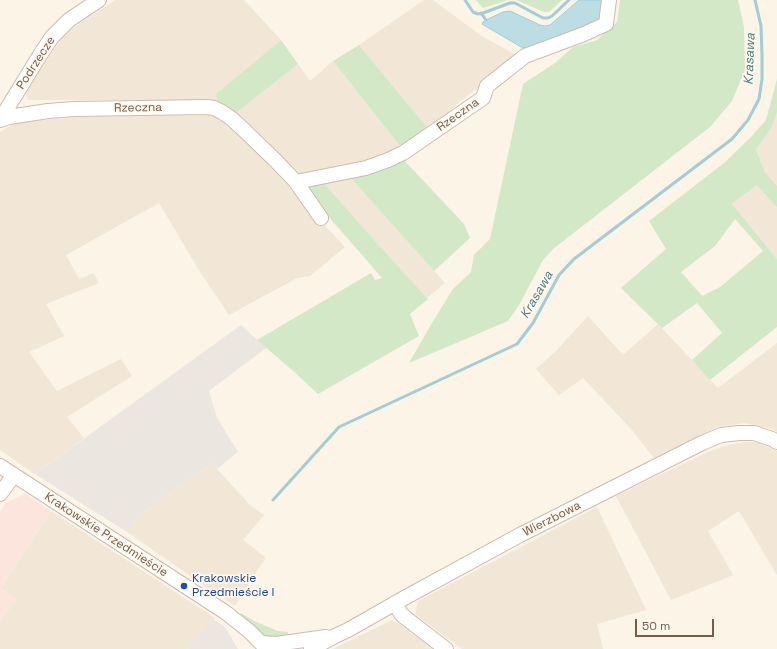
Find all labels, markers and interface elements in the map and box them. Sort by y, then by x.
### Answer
water label: Krasawa [741,33,759,85]
street label: Podrzecze [14,34,58,92]
street label: Rzeczna [434,95,482,135]
street label: Rzeczna [114,100,162,116]
water label: Krasawa [517,269,557,321]
street label: Krakowskie Przedmieście [42,490,170,580]
street label: Wierzbowa [521,498,583,540]
place label: Krakowskie Przedmieście I [192,572,275,600]
marker: Krakowskie Przedmieście I [179,581,189,591]
scale bar [637,611,716,637]
text: 50 m [642,618,670,634]

